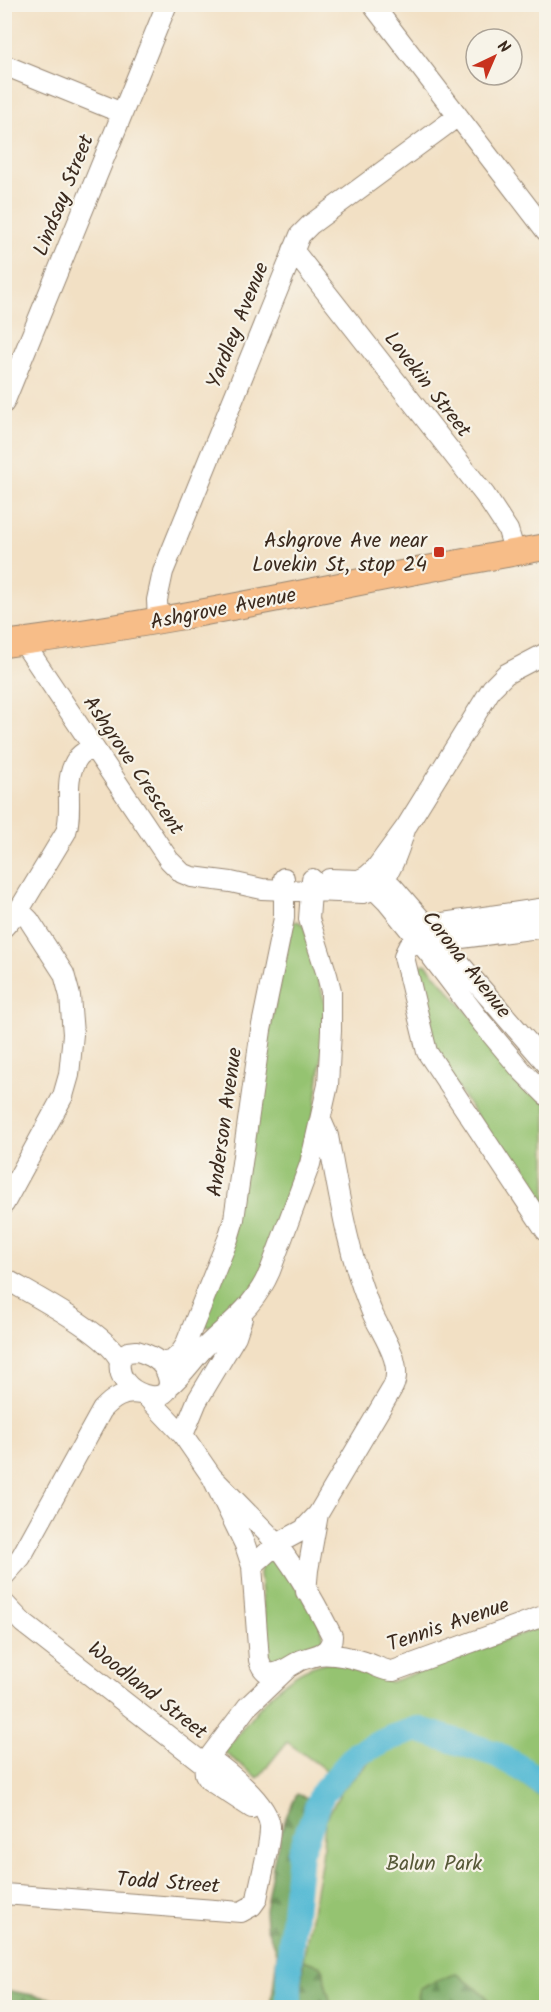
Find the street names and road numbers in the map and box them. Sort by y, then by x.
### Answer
street label: Lindsay Street [25,129,104,261]
street label: Yardley Avenue [198,257,279,394]
street label: Lovekin Street [375,325,479,446]
street label: Ashgrove Avenue [148,579,300,640]
street label: Ashgrove Crescent [74,689,192,843]
street label: Corona Avenue [413,904,519,1027]
street label: Anderson Avenue [199,1045,252,1199]
street label: Tennis Avenue [383,1589,515,1662]
street label: Woodland Street [80,1634,215,1749]
street label: Todd Street [115,1863,221,1904]

